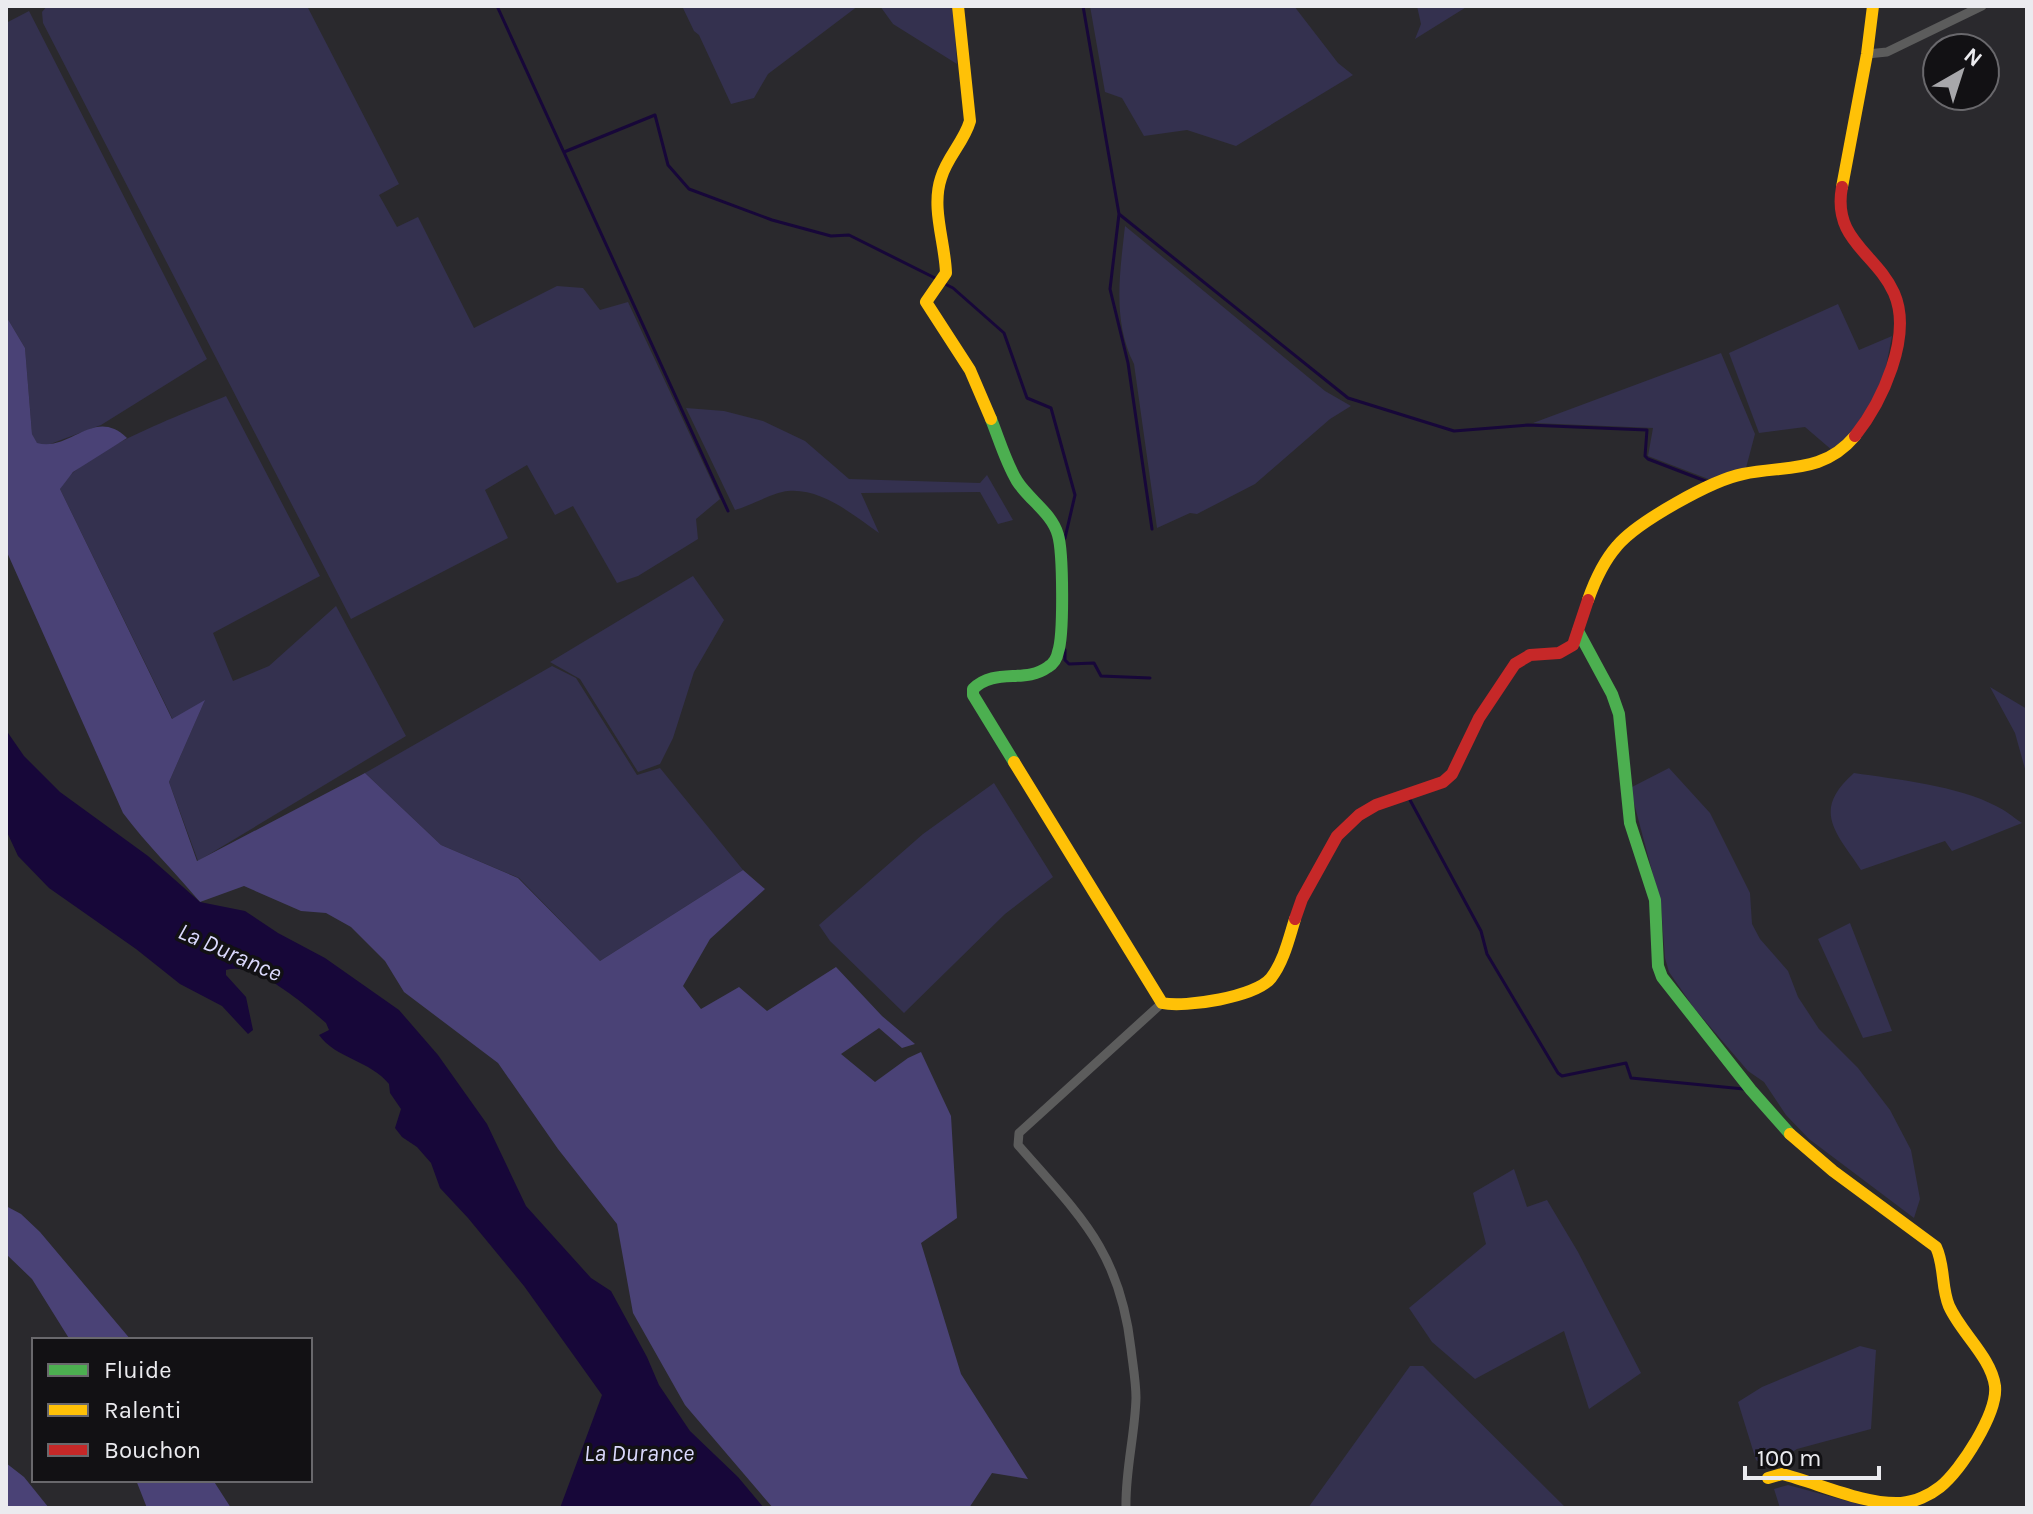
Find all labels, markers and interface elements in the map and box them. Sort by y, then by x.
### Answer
north arrow [1921,32,2001,112]
text: N [1959,42,1987,72]
water label: La Durance [174,917,286,987]
legend [32,1338,312,1482]
text: Fluide [104,1356,172,1384]
text: Ralenti [104,1396,182,1424]
scale bar [1745,1430,1879,1480]
text: Bouchon [104,1436,201,1464]
water label: La Durance [584,1439,694,1467]
text: 100 m [1757,1444,1822,1472]

